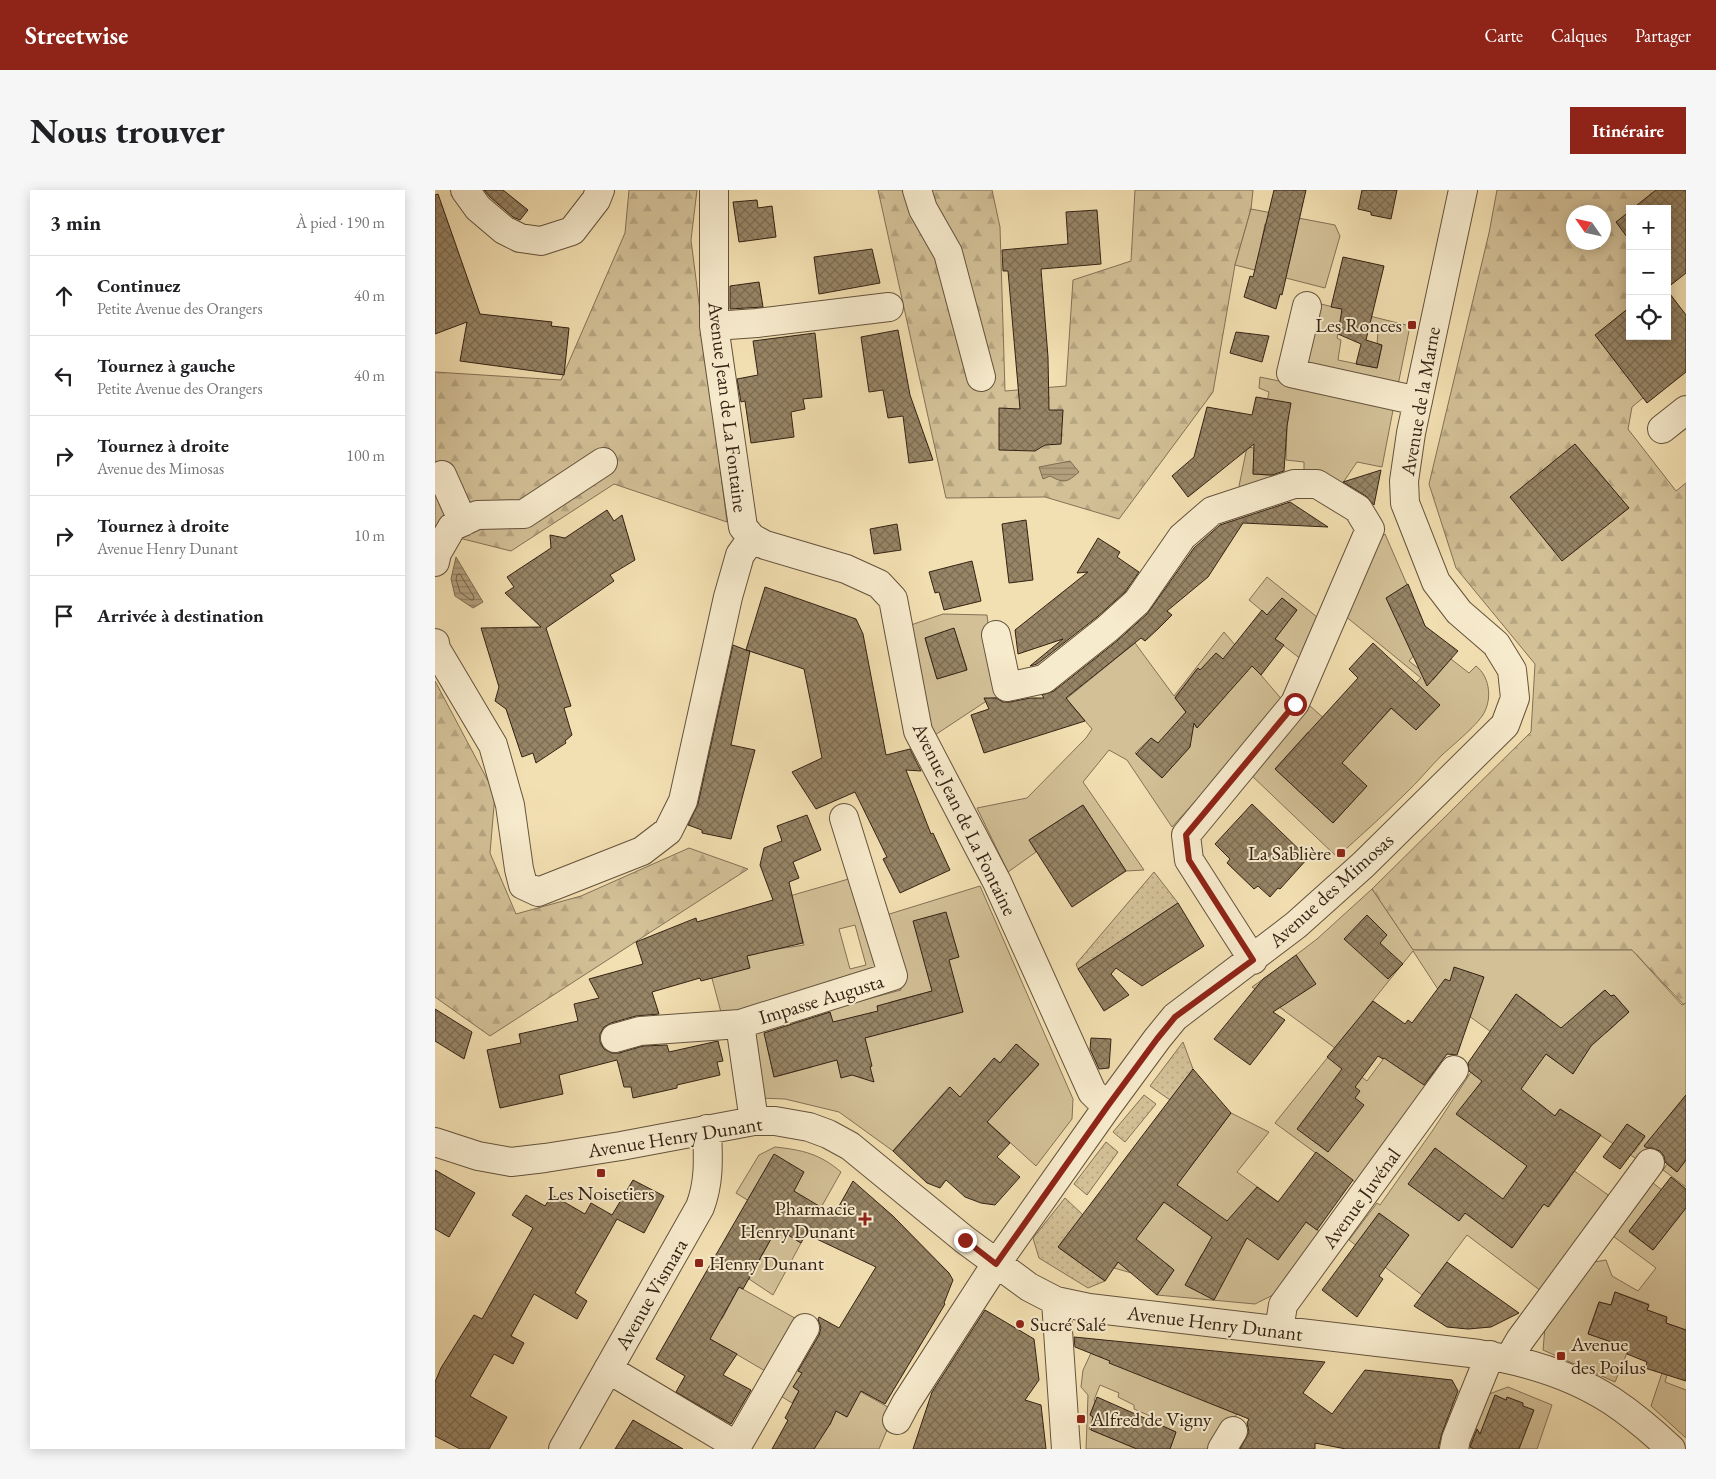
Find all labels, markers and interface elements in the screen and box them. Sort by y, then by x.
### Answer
text: Streetwise [25,20,128,51]
text: Carte [1484,24,1523,47]
text: Calques [1551,24,1607,47]
text: Partager [1635,24,1691,47]
button: Itinéraire [1570,107,1686,154]
text: Nous trouver [30,108,225,153]
north arrow [1566,205,1611,250]
map controls [1626,205,1671,340]
button: + [1626,205,1671,250]
text: 3 min [50,209,101,236]
text: À pied · 190 m [296,212,385,233]
button: − [1626,250,1671,295]
text: Continuez [97,273,181,298]
icon: ahead [50,282,78,310]
text: 40 m [354,285,385,306]
button: locate [1626,295,1671,340]
text: Petite Avenue des Orangers [97,298,263,319]
street label: Avenue Jean de La Fontaine [702,299,754,514]
place label: Les Ronces [1315,312,1402,338]
marker: Les Ronces [1406,319,1418,331]
street label: Avenue de la Marne [1394,324,1446,478]
text: Tournez à gauche [97,353,235,378]
icon: left [50,362,78,390]
text: 40 m [354,365,385,386]
text: Petite Avenue des Orangers [97,378,263,399]
text: Tournez à droite [97,433,229,458]
icon: right [50,442,78,470]
text: 100 m [346,445,385,466]
text: Avenue des Mimosas [97,458,224,479]
text: Tournez à droite [97,513,229,538]
icon: right [50,522,78,550]
text: 10 m [354,525,385,546]
text: Avenue Henry Dunant [97,538,238,559]
icon: arrive [50,602,78,630]
text: Arrivée à destination [97,603,264,628]
route start [1284,693,1307,716]
street label: Avenue Jean de La Fontaine [906,717,1023,920]
street label: Avenue des Mimosas [1262,827,1399,954]
place label: La Sablière [1248,840,1331,866]
marker: La Sablière [1335,847,1347,859]
street label: Impasse Augusta [755,968,887,1030]
street label: Avenue Henry Dunant [585,1110,765,1164]
street label: Avenue Juvénal [1315,1142,1406,1254]
marker: Les Noisetiers [595,1167,607,1179]
place label: Les Noisetiers [548,1180,654,1206]
place label: Pharmacie Henry Dunant [740,1195,856,1244]
marker: Pharmacie Henry Dunant [859,1213,871,1225]
route end [954,1229,977,1252]
street label: Avenue Vismara [608,1234,693,1355]
place label: Henry Dunant [709,1250,825,1276]
marker: Henry Dunant [693,1257,705,1269]
street label: Avenue Henry Dunant [1125,1299,1305,1347]
place label: Sucré Salé [1030,1311,1106,1337]
marker: Sucré Salé [1014,1318,1026,1330]
place label: Avenue des Poilus [1570,1331,1646,1380]
marker: Avenue des Poilus [1555,1350,1567,1362]
place label: Alfred de Vigny [1090,1406,1212,1432]
marker: Alfred de Vigny [1075,1413,1087,1425]

